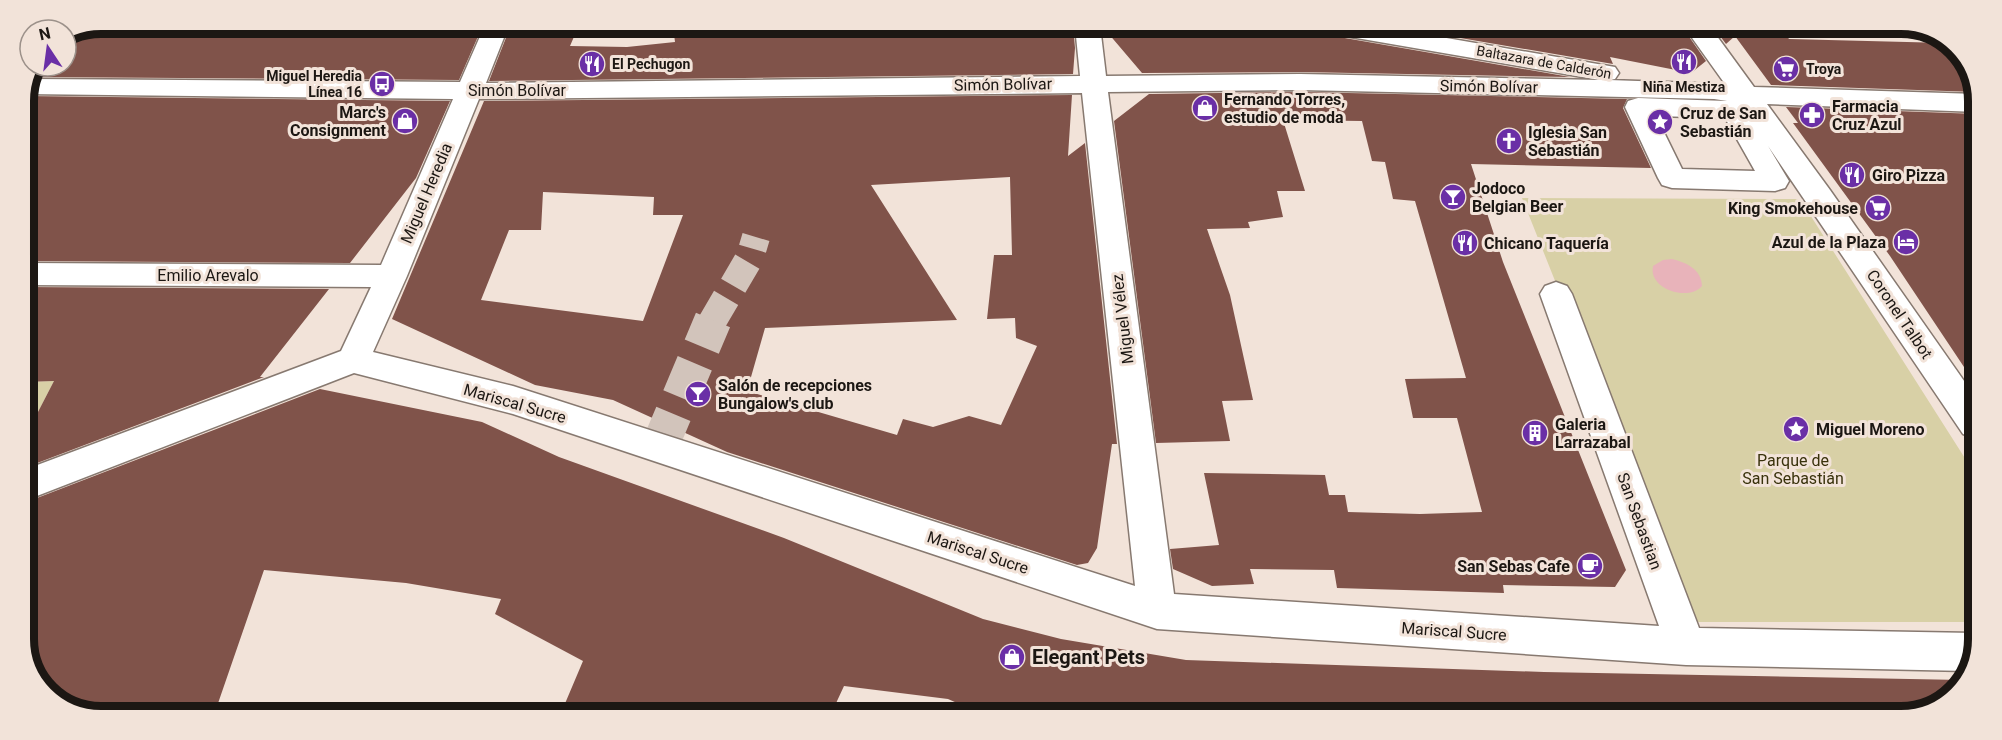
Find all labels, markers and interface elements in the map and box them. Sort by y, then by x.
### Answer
north arrow [18,18,78,78]
text: N [37,23,52,44]
street label: Baltazara de Calderón [1475,42,1613,82]
restaurant icon: Niña Mestiza [1669,47,1699,77]
restaurant icon: El Pechugon [577,49,607,79]
supermarket icon: Troya [1771,54,1801,84]
place label: El Pechugon [612,56,690,72]
place label: Troya [1806,61,1842,77]
place label: Miguel Heredia Línea 16 [266,68,362,100]
bus stop icon: Miguel Heredia Línea 16 [367,69,397,99]
street label: Simón Bolívar [954,74,1053,95]
street label: Simón Bolívar [1440,76,1539,97]
place label: Niña Mestiza [1643,79,1726,95]
street label: Simón Bolívar [468,81,567,100]
place label: Fernando Torres, estudio de moda [1224,90,1345,127]
shop icon: Fernando Torres, estudio de moda [1190,93,1220,123]
place label: Farmacia Cruz Azul [1832,97,1902,134]
pharmacy icon: Farmacia Cruz Azul [1797,100,1827,130]
place label: Marc's Consignment [290,103,387,140]
place label: Cruz de San Sebastián [1680,104,1766,141]
shop icon: Marc's Consignment [390,106,420,136]
place icon: Cruz de San Sebastián [1645,107,1675,137]
place label: Iglesia San Sebastián [1528,123,1607,160]
church icon: Iglesia San Sebastián [1494,126,1524,156]
street label: Miguel Heredia [397,140,456,246]
restaurant icon: Giro Pizza [1837,160,1867,190]
place label: Giro Pizza [1872,166,1946,185]
place label: Jodoco Belgian Beer [1472,179,1563,216]
bar icon: Jodoco Belgian Beer [1438,182,1468,212]
supermarket icon: King Smokehouse [1863,193,1893,223]
place label: King Smokehouse [1728,199,1858,218]
hotel icon: Azul de la Plaza [1891,227,1921,257]
restaurant icon: Chicano Taquería [1450,228,1480,258]
place label: Azul de la Plaza [1772,233,1886,252]
place label: Chicano Taquería [1484,234,1609,253]
street label: Emilio Arevalo [157,266,259,285]
street label: Coronel Talbot [1863,266,1936,362]
street label: Miguel Vélez [1108,273,1137,365]
place label: Salón de recepciones Bungalow's club [718,376,872,413]
bar icon: Salón de recepciones Bungalow's club [683,379,713,409]
street label: Mariscal Sucre [461,380,568,427]
place icon: Miguel Moreno [1781,414,1811,444]
place label: Galeria Larrazabal [1555,415,1631,452]
building icon: Galeria Larrazabal [1520,418,1550,448]
place label: Miguel Moreno [1816,420,1925,439]
park label: Parque de San Sebastián [1742,451,1844,488]
street label: San Sebastian [1613,470,1666,572]
street label: Mariscal Sucre [925,527,1031,578]
cafe icon: San Sebas Cafe [1575,551,1605,581]
place label: San Sebas Cafe [1457,557,1570,576]
street label: Mariscal Sucre [1401,618,1507,645]
shop icon: Elegant Pets [997,642,1027,672]
place label: Elegant Pets [1032,645,1145,669]

